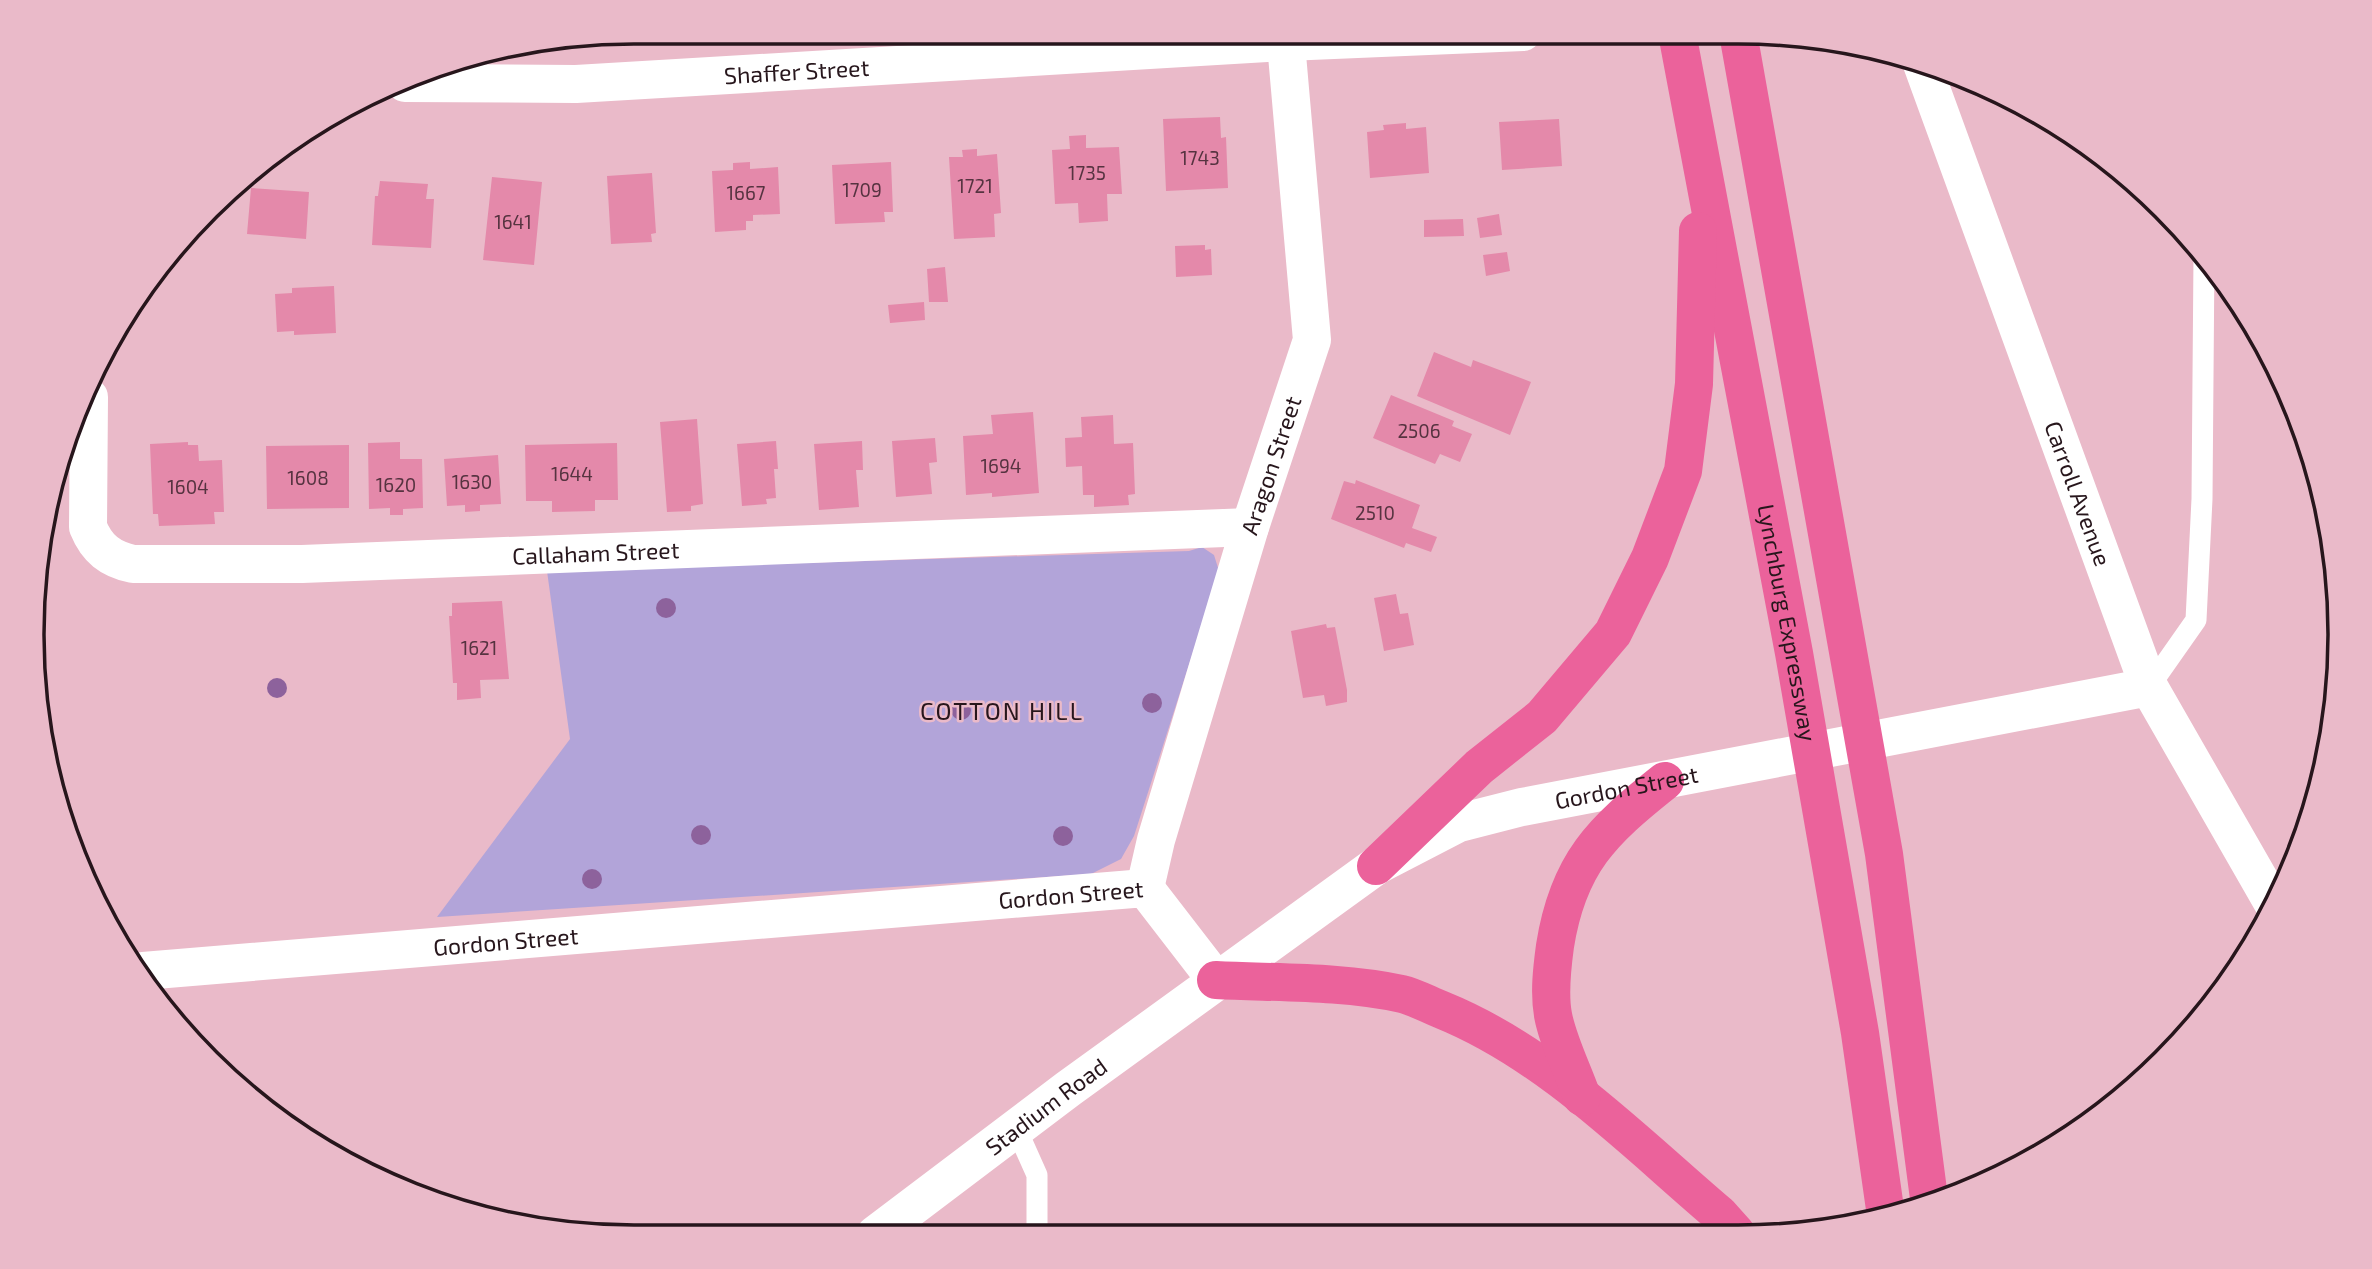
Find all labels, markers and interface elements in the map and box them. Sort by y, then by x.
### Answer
street label: Shaffer Street [723,53,870,89]
house number: 1743 [1180,146,1220,169]
house number: 1735 [1068,161,1106,184]
house number: 1721 [957,174,993,197]
house number: 1709 [842,178,882,201]
house number: 1667 [726,181,766,204]
house number: 1641 [494,210,532,233]
street label: Aragon Street [1234,392,1307,538]
street label: Carroll Avenue [2039,417,2118,570]
house number: 2506 [1397,419,1441,442]
house number: 1694 [981,454,1021,477]
house number: 1644 [551,462,593,485]
house number: 1608 [287,466,329,489]
house number: 1630 [452,470,492,493]
house number: 1620 [376,473,416,496]
house number: 1604 [167,475,209,498]
house number: 2510 [1355,501,1395,524]
street label: Lynchburg Expressway [1752,502,1823,743]
street label: Callaham Street [512,535,680,570]
house number: 1621 [461,636,497,659]
district label: COTTON HILL [920,696,1084,725]
street label: Gordon Street [1552,760,1701,814]
street label: Gordon Street [997,874,1145,914]
street label: Gordon Street [432,921,580,961]
street label: Stadium Road [980,1052,1112,1161]

